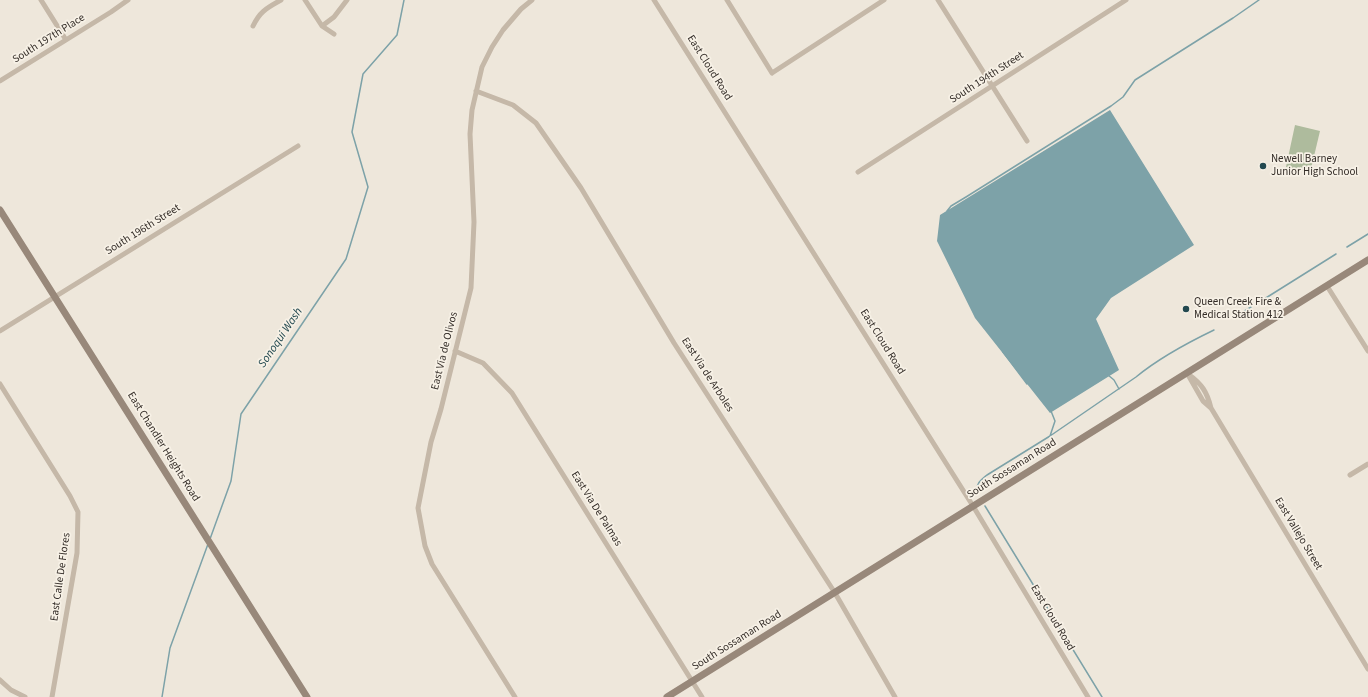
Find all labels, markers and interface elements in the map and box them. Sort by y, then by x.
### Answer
street label: South 197th Place [10,11,88,67]
street label: East Cloud Road [684,33,734,103]
street label: South 194th Street [948,49,1026,107]
place label: Newell Barney Junior High School [1271,153,1358,179]
marker: Newell Barney Junior High School [1258,161,1268,171]
street label: South 196th Street [103,202,183,258]
place label: Queen Creek Fire & Medical Station 412 [1194,296,1283,322]
marker: Queen Creek Fire & Medical Station 412 [1181,304,1191,314]
water label: Sonoqui Wash [256,305,306,371]
street label: East Cloud Road [857,307,907,377]
street label: East Via de Olivos [429,311,461,391]
street label: East Via de Arboles [678,335,736,415]
street label: East Chandler Heights Road [124,390,202,504]
street label: South Sossaman Road [965,436,1059,502]
street label: East Via De Palmas [568,469,624,549]
street label: East Vallejo Street [1271,495,1325,573]
street label: East Calle De Flores [48,532,74,622]
street label: East Cloud Road [1027,583,1077,653]
street label: South Sossaman Road [690,608,784,674]

